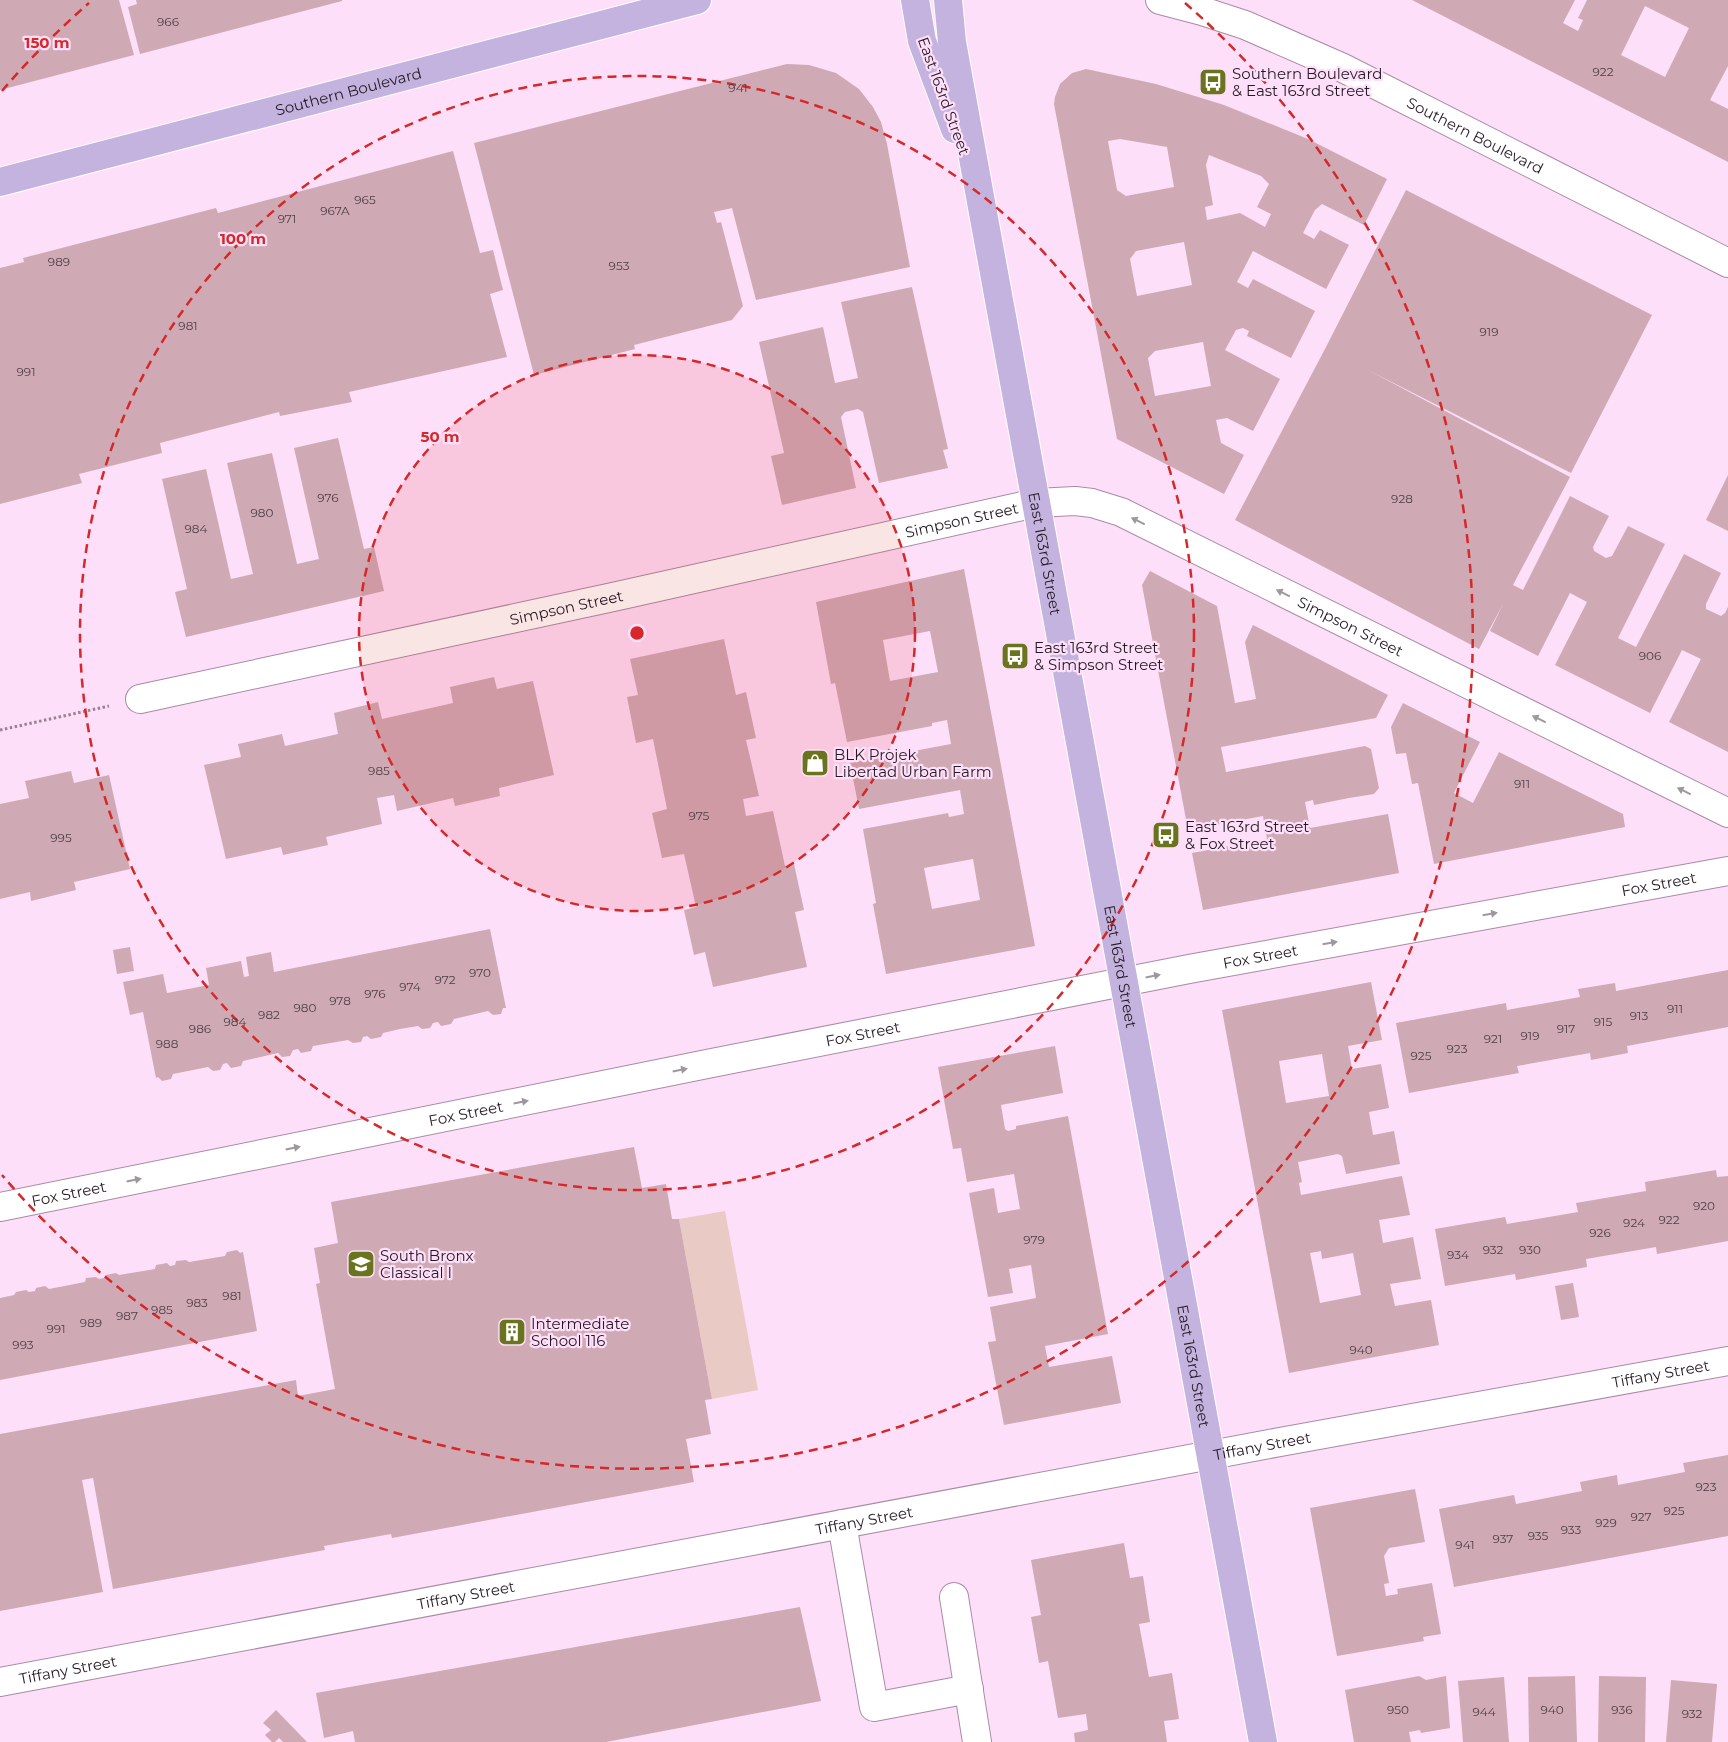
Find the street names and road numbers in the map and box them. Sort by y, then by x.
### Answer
street label: East 163rd Street [914,34,974,158]
street label: Southern Boulevard [273,63,424,119]
street label: Southern Boulevard [1404,93,1547,178]
street label: East 163rd Street [1025,490,1066,616]
street label: Simpson Street [903,498,1020,541]
street label: Simpson Street [508,586,625,629]
street label: Simpson Street [1295,592,1407,660]
street label: Fox Street [1620,867,1698,900]
street label: East 163rd Street [1100,904,1142,1029]
street label: Fox Street [1221,940,1299,972]
street label: Fox Street [824,1017,902,1050]
street label: Fox Street [427,1096,505,1130]
street label: Fox Street [30,1176,108,1210]
street label: East 163rd Street [1174,1303,1215,1429]
street label: Tiffany Street [1610,1355,1711,1391]
street label: Tiffany Street [1212,1427,1312,1464]
street label: Tiffany Street [814,1502,914,1538]
street label: Tiffany Street [416,1576,516,1613]
street label: Tiffany Street [17,1651,118,1688]

